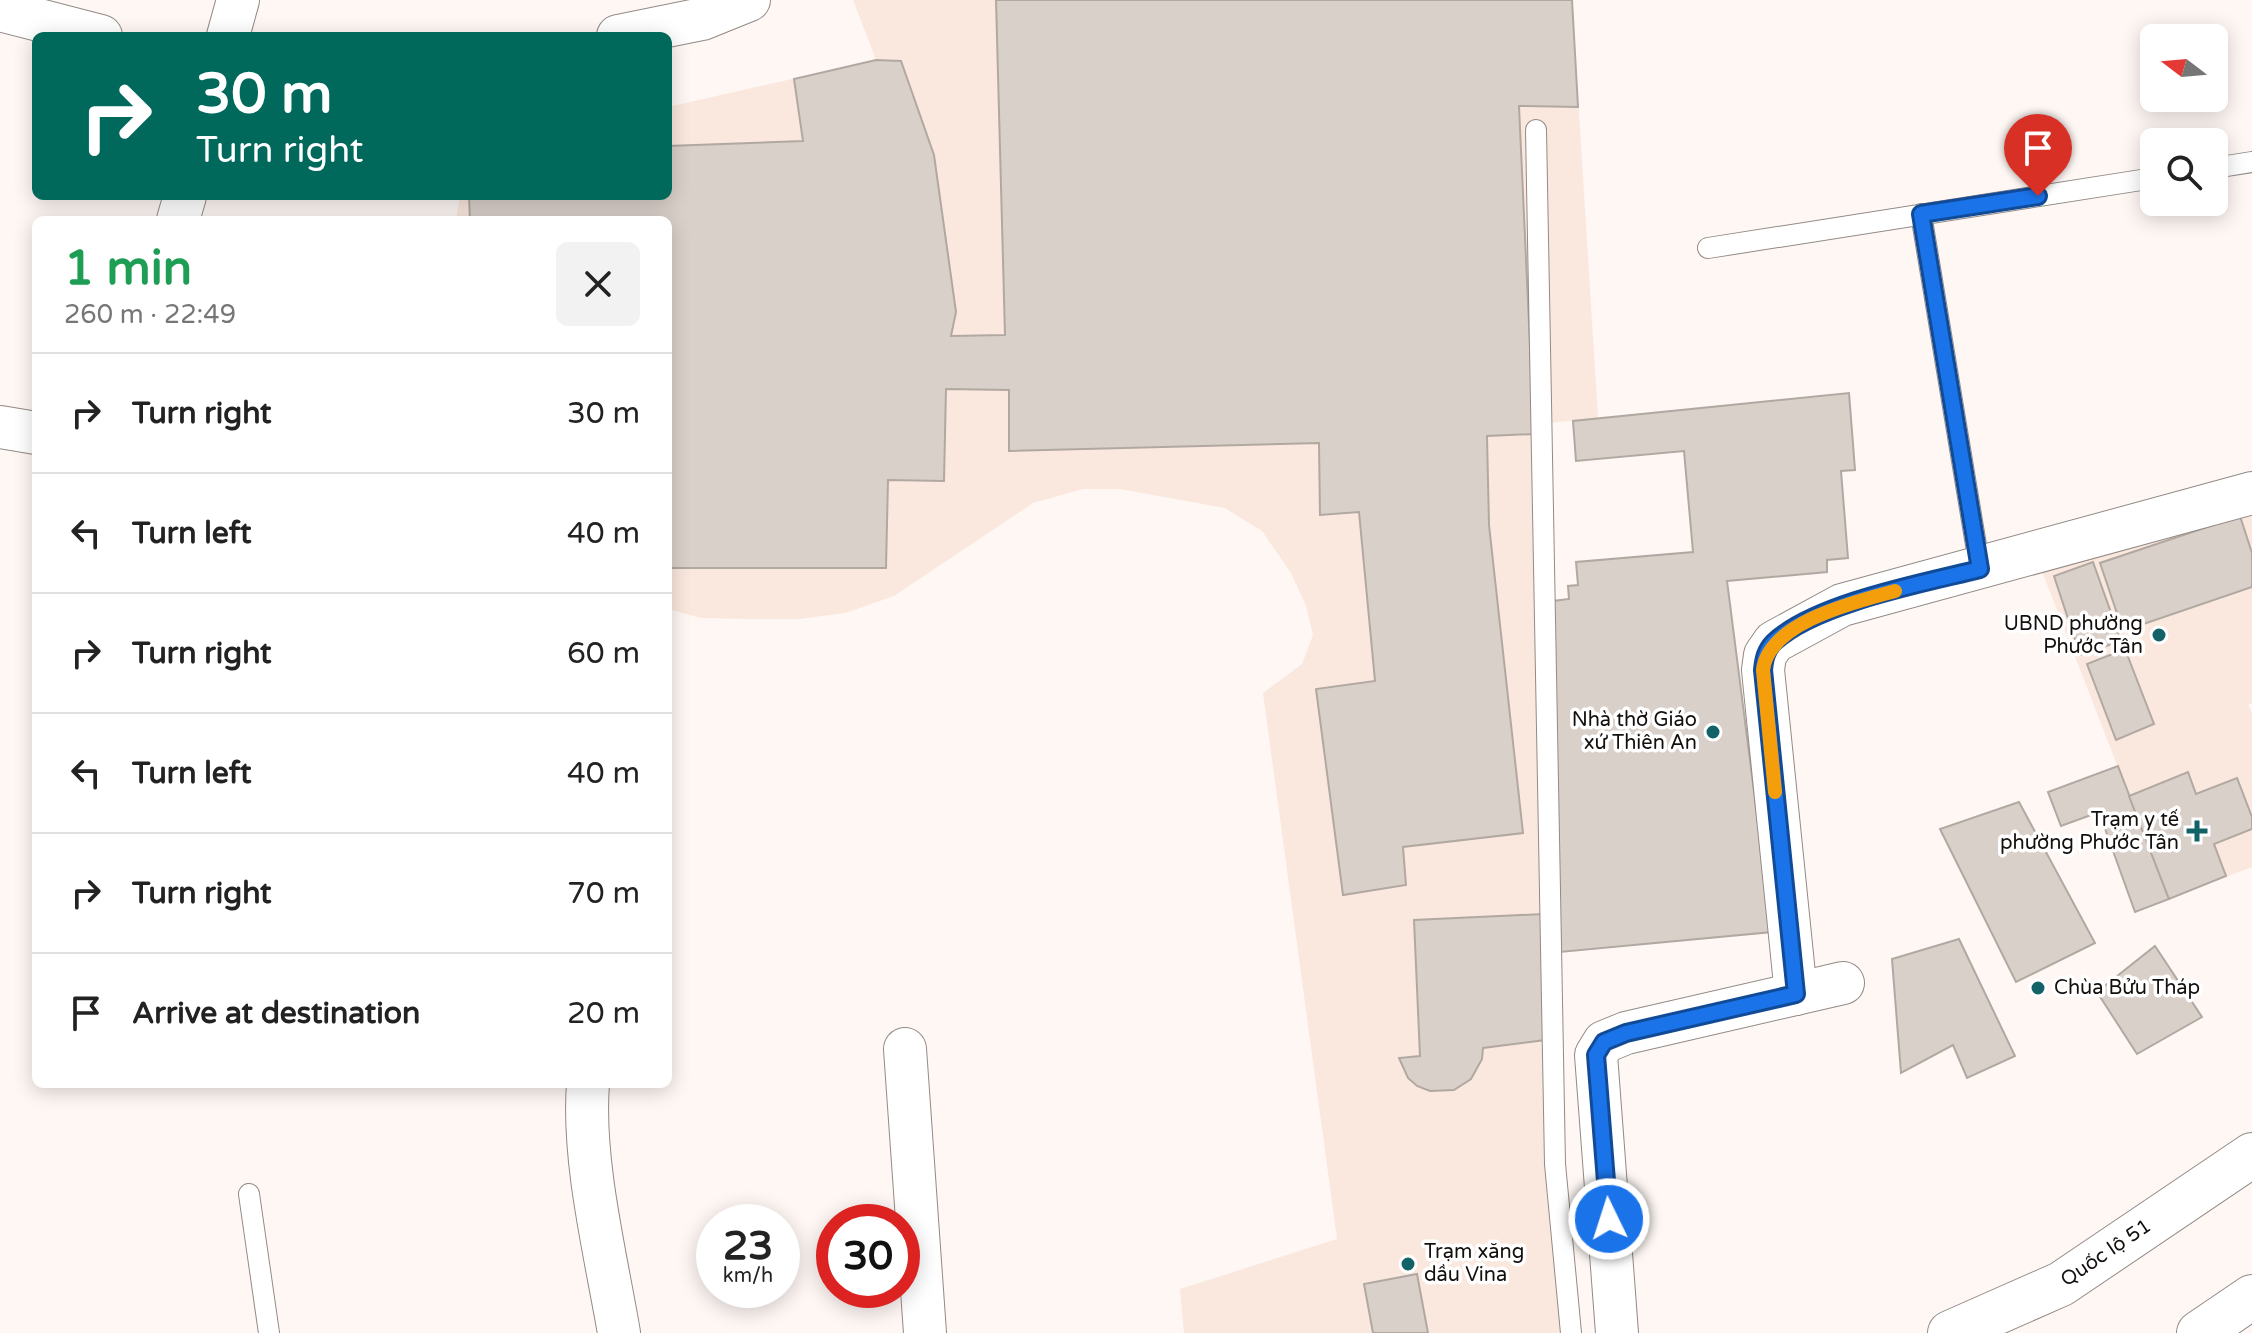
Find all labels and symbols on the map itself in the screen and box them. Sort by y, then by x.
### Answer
north arrow [2140,24,2228,112]
pin [2004,114,2072,196]
place label: UBND phường Phước Tân [2004,612,2143,659]
marker: UBND phường Phước Tân [2150,626,2168,644]
place label: Nhà thờ Giáo xứ Thiên An [1572,708,1697,755]
marker: Nhà thờ Giáo xứ Thiên An [1704,723,1722,741]
place label: Trạm y tế phường Phước Tân [2000,808,2179,855]
marker: Trạm y tế phường Phước Tân [2186,820,2208,842]
place label: Chùa Bửu Tháp [2054,976,2200,1000]
marker: Chùa Bửu Tháp [2029,979,2047,997]
position arrow [1567,1177,1651,1261]
speed limit sign: 30 [816,1204,920,1308]
street label: Quốc lộ 51 [2056,1214,2156,1292]
place label: Trạm xăng dầu Vina [1424,1240,1524,1287]
marker: Trạm xăng dầu Vina [1399,1255,1417,1273]

